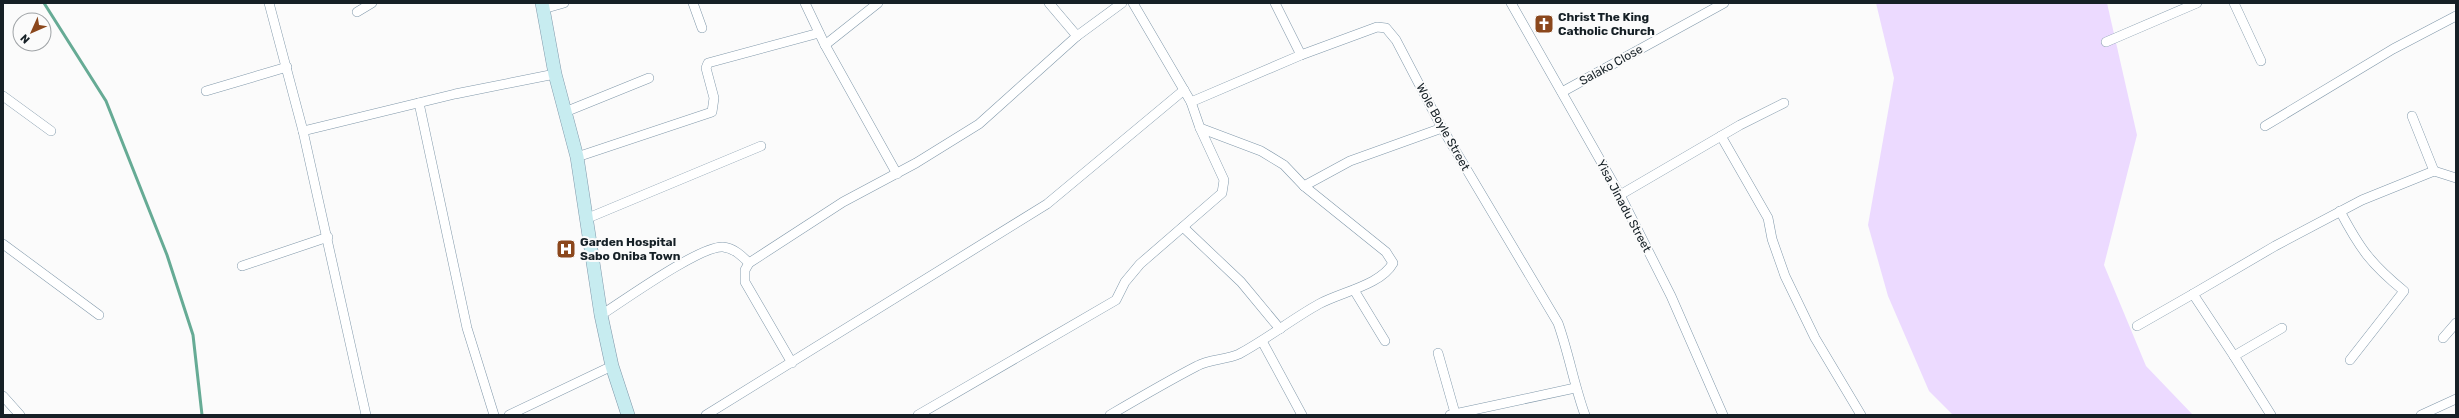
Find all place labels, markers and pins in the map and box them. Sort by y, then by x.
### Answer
place label: Christ The King Catholic Church [1558,10,1655,38]
church icon: Christ The King Catholic Church [1533,13,1555,35]
place label: Garden Hospital Sabo Oniba Town [580,235,681,263]
hospital icon: Garden Hospital Sabo Oniba Town [555,238,577,260]

